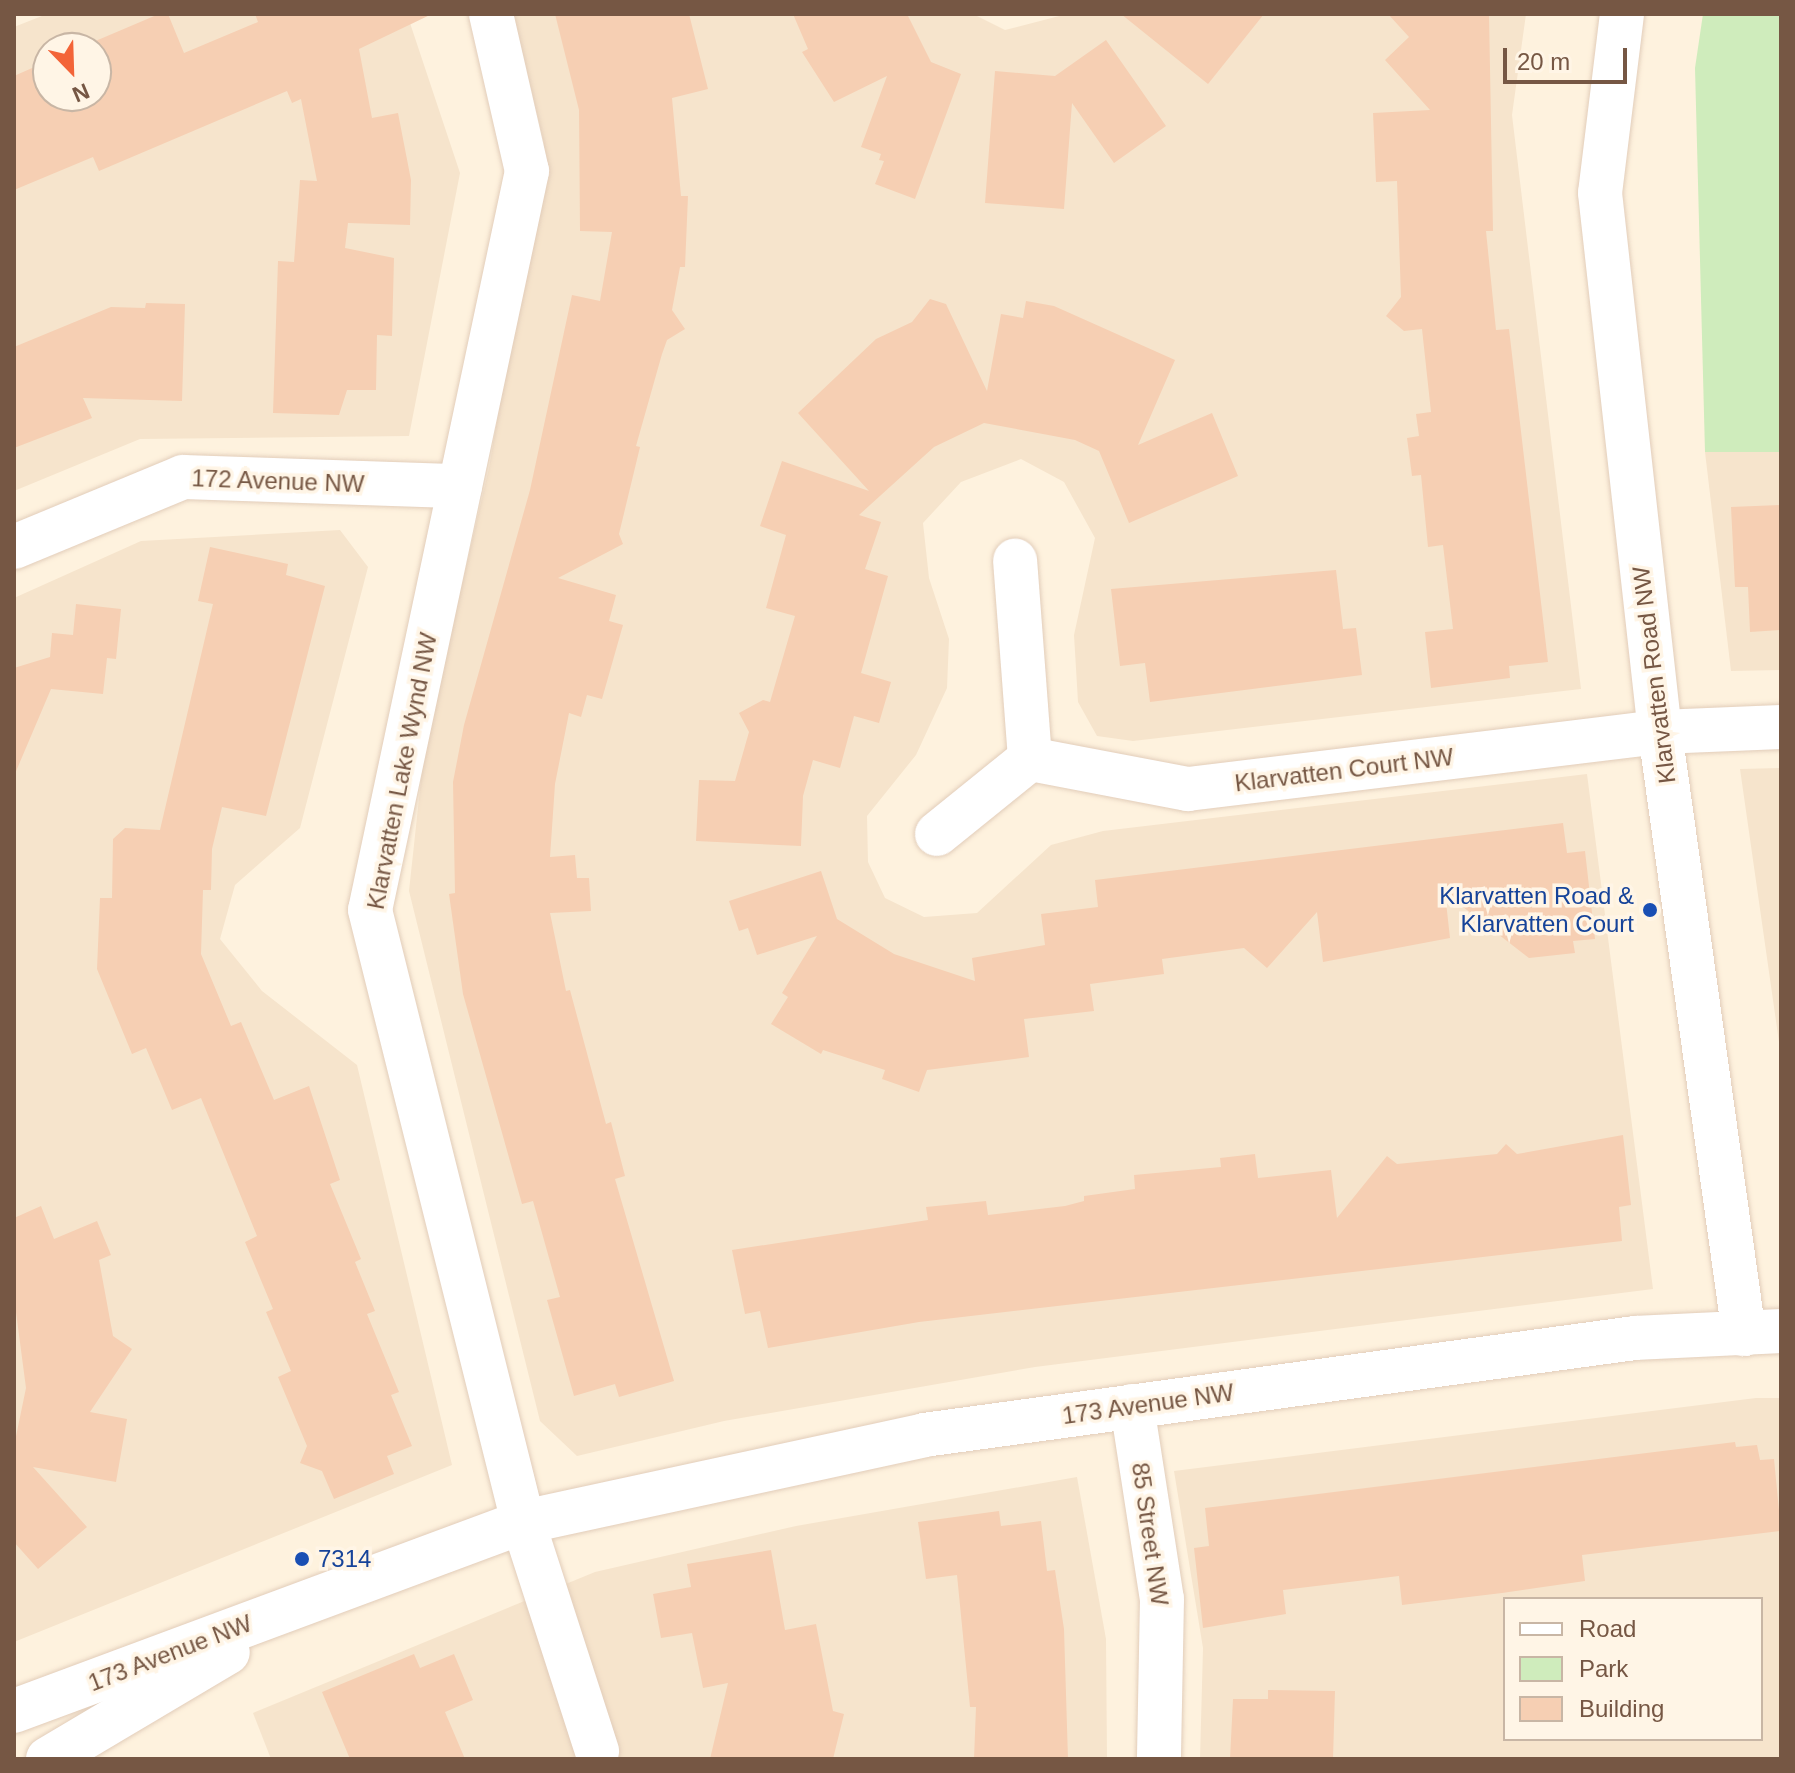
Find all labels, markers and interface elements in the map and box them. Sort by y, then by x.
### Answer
north arrow [32,32,112,112]
scale bar [1507,32,1631,82]
text: 20 m [1517,48,1570,75]
text: N [69,78,93,107]
street label: 172 Avenue NW [190,464,366,498]
street label: Klarvatten Road NW [1626,565,1682,785]
street label: Klarvatten Lake Wynd NW [361,630,443,912]
street label: Klarvatten Court NW [1233,742,1455,798]
place label: Klarvatten Road & Klarvatten Court [1439,882,1634,938]
marker: Klarvatten Road & Klarvatten Court [1641,901,1659,919]
street label: 173 Avenue NW [1060,1378,1236,1430]
street label: 85 Street NW [1126,1461,1174,1607]
place label: 7314 [318,1545,371,1573]
marker: 7314 [293,1550,311,1568]
legend [1503,1597,1763,1741]
street label: 173 Avenue NW [83,1608,257,1698]
text: Road [1579,1615,1636,1642]
text: Park [1579,1655,1628,1682]
text: Building [1579,1695,1664,1722]

